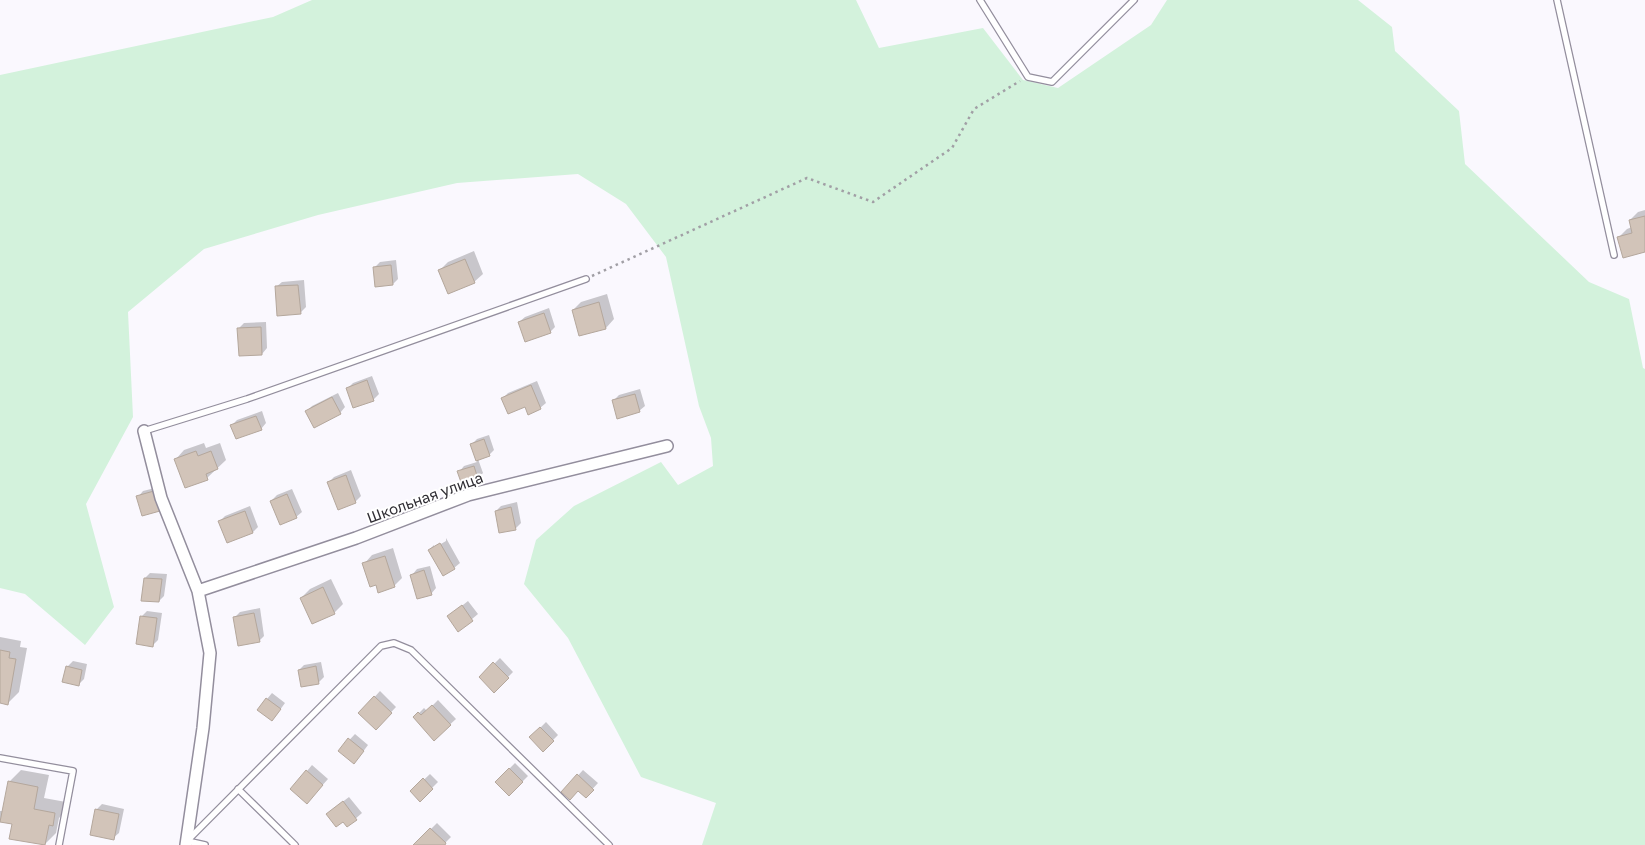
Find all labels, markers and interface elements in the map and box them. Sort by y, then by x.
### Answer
street label: Школьная улица [364,468,485,526]

